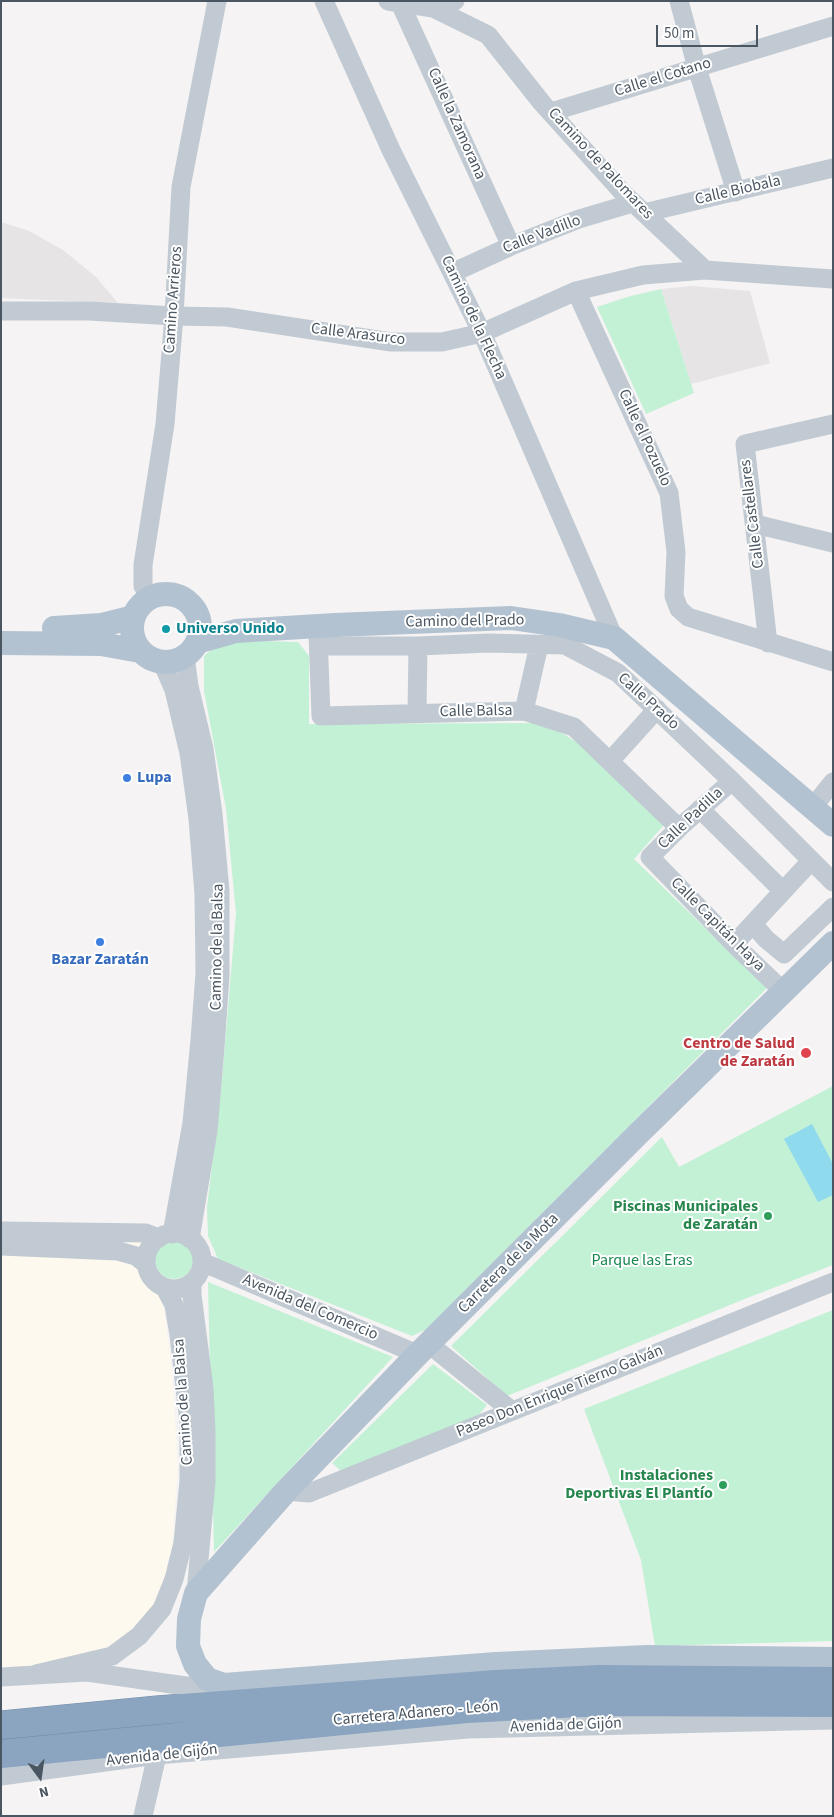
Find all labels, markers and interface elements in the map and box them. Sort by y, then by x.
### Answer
scale bar [659,15,762,47]
text: 50 m [664,23,694,44]
street label: Calle el Cotano [612,54,714,102]
street label: Calle la Zamorana [423,65,489,183]
street label: Camino de Palomares [543,104,657,224]
street label: Calle Biobala [693,172,783,210]
street label: Calle Vadillo [500,211,584,259]
street label: Camino Arrieros [161,246,187,354]
street label: Camino de la Flecha [436,253,510,383]
street label: Calle Arasurco [310,320,406,350]
street label: Calle el Pozuelo [613,386,675,490]
street label: Calle Castellares [737,459,769,569]
street label: Camino del Prado [405,611,525,633]
place label: Universo Unido [176,619,284,639]
marker: Universo Unido [160,623,172,635]
street label: Calle Prado [613,669,683,735]
street label: Calle Balsa [439,702,513,722]
place label: Lupa [137,768,172,788]
marker: Lupa [121,772,133,784]
street label: Calle Padilla [654,784,728,854]
street label: Calle Capitán Haya [666,874,768,976]
street label: Camino de la Balsa [207,883,229,1011]
marker: Bazar Zaratán [94,936,106,948]
place label: Bazar Zaratán [51,950,149,970]
place label: Centro de Salud de Zaratán [683,1034,795,1072]
marker: Centro de Salud de Zaratán [799,1046,813,1060]
place label: Piscinas Municipales de Zaratán [613,1197,758,1235]
street label: Carretera de la Mota [455,1210,563,1318]
marker: Piscinas Municipales de Zaratán [762,1210,774,1222]
park label: Parque las Eras [592,1251,692,1271]
street label: Avenida del Comercio [239,1271,381,1345]
street label: Camino de la Balsa [170,1338,198,1466]
street label: Paseo Don Enrique Tierno Galván [454,1342,666,1442]
place label: Instalaciones Deportivas El Plantío [565,1466,713,1504]
marker: Instalaciones Deportivas El Plantío [717,1479,729,1491]
street label: Carretera Adanero - León [332,1697,500,1731]
street label: Avenida de Gijón [510,1714,622,1738]
street label: Avenida de Gijón [105,1741,219,1771]
north arrow [15,1752,65,1802]
text: N [37,1781,51,1802]

